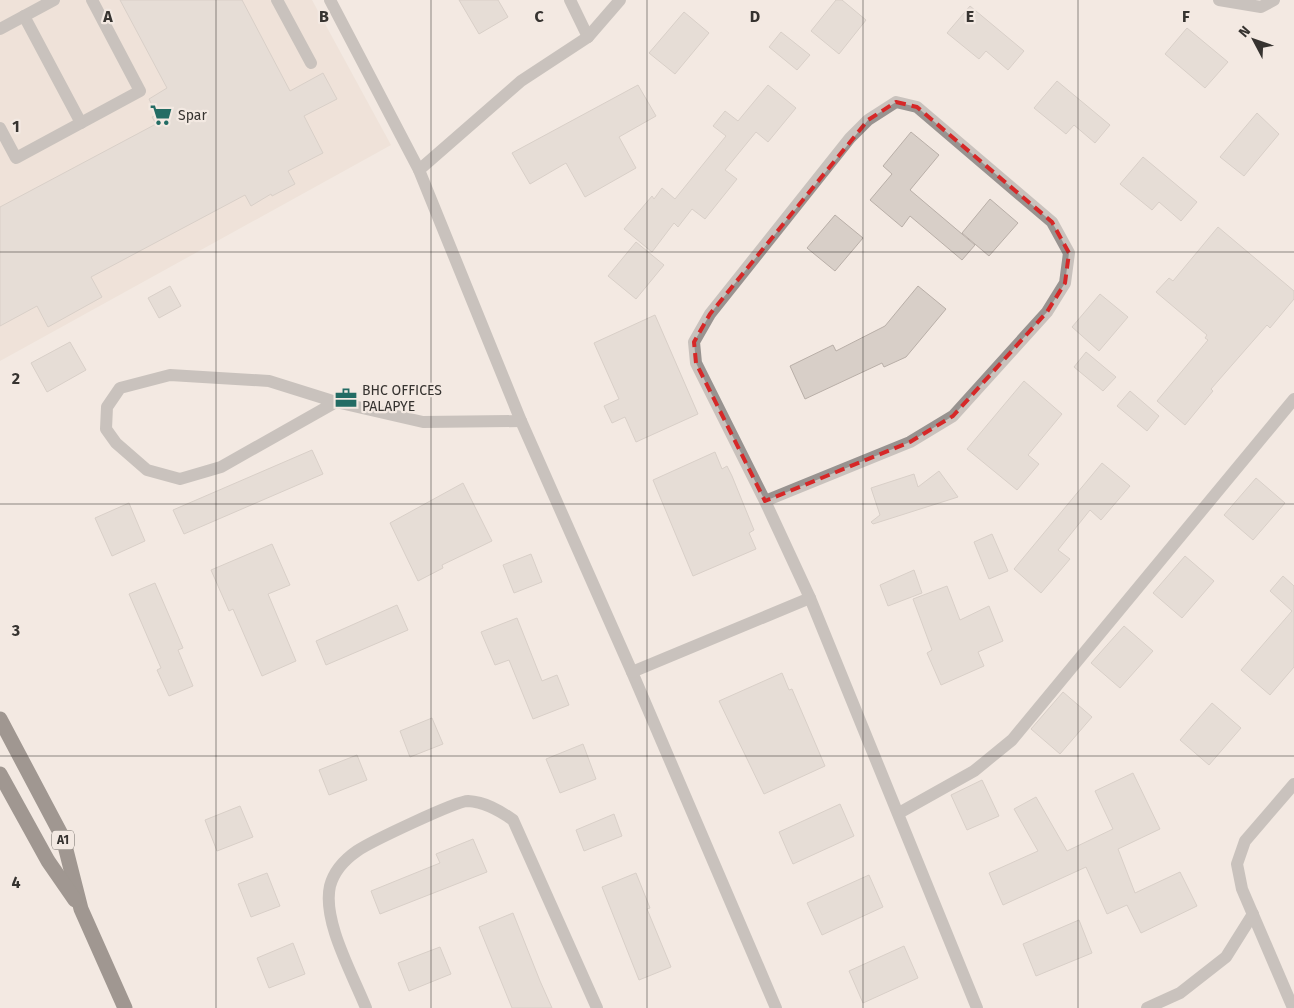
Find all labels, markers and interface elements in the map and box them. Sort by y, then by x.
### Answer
text: A [102,7,113,26]
text: B [319,7,329,26]
text: C [534,7,544,26]
text: D [750,7,760,26]
text: E [966,7,974,26]
text: F [1182,7,1190,26]
north arrow [1229,15,1279,65]
text: N [1235,23,1254,41]
supermarket icon: Spar [148,102,174,128]
place label: Spar [178,107,207,124]
text: 1 [12,117,20,136]
text: 2 [12,369,20,388]
place label: BHC OFFICES PALAPYE [362,382,442,415]
office icon: BHC OFFICES PALAPYE [333,385,359,411]
text: 3 [11,621,20,640]
road number: A1 [52,830,74,850]
text: 4 [11,873,21,892]

